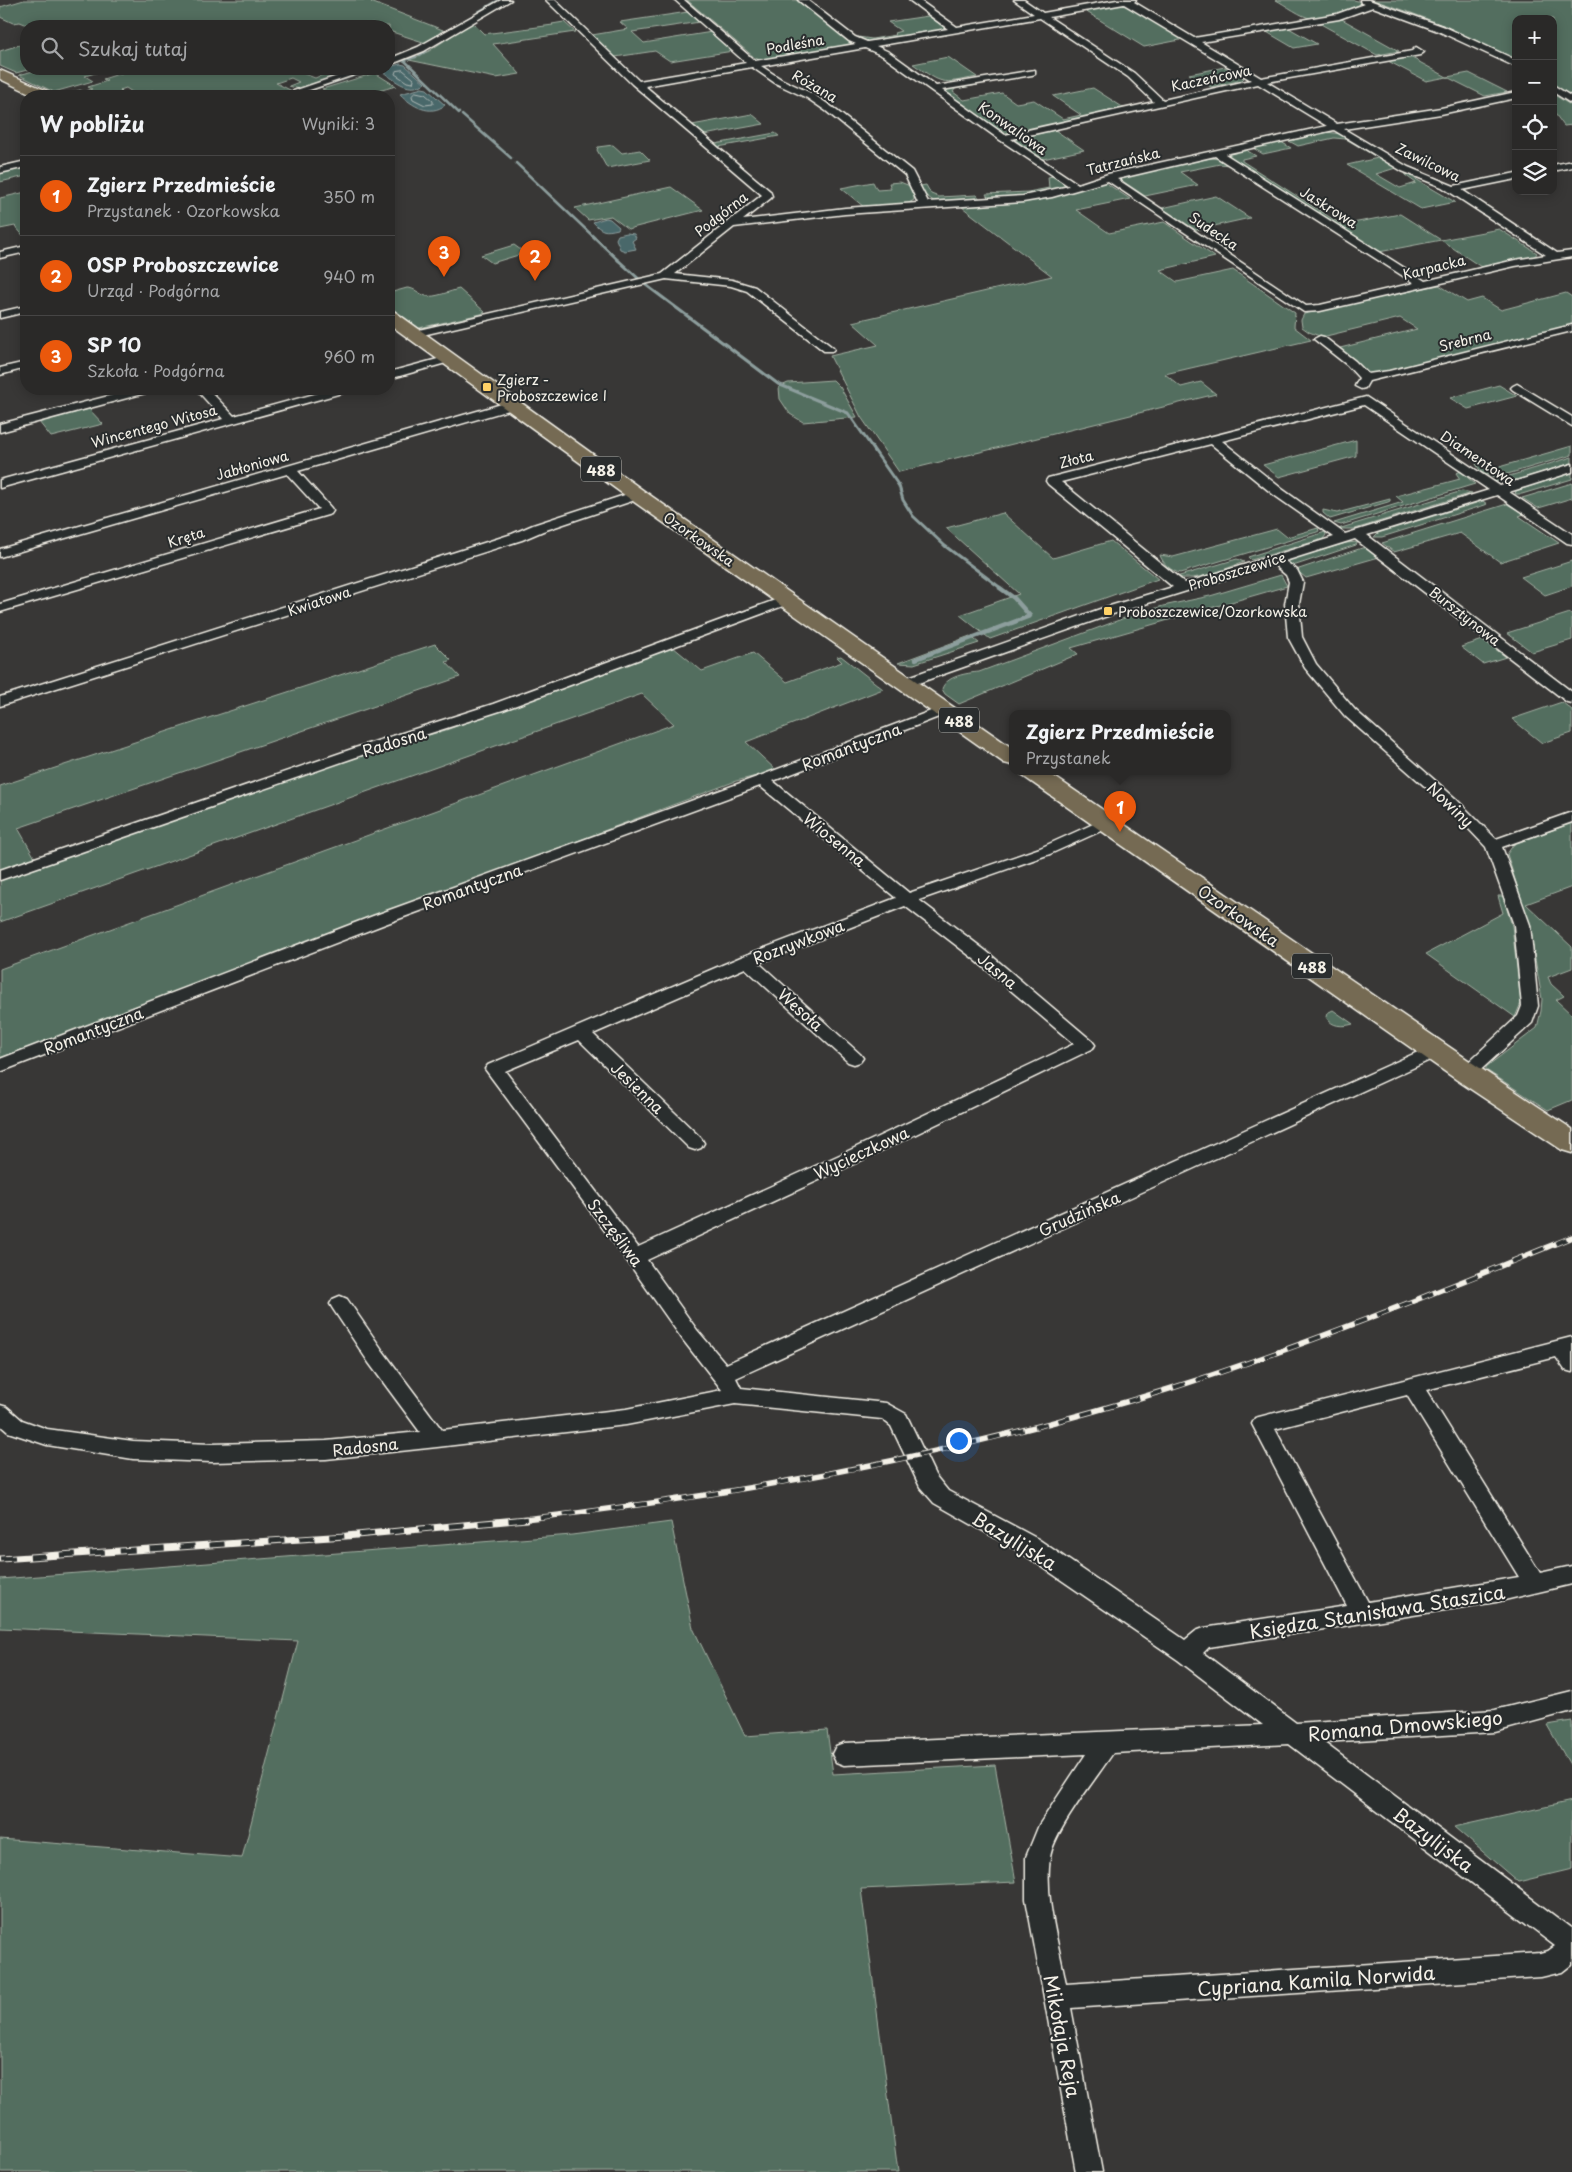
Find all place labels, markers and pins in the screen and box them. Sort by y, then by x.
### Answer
pin: 3 [428,236,460,277]
pin: 2 [519,240,551,281]
place label: Zgierz - Proboszczewice I [497,369,607,406]
marker: Zgierz - Proboszczewice I [481,381,493,393]
place label: Proboszczewice/Ozorkowska [1118,601,1307,622]
marker: Proboszczewice/Ozorkowska [1102,605,1114,617]
pin: 1 [1104,791,1136,832]

